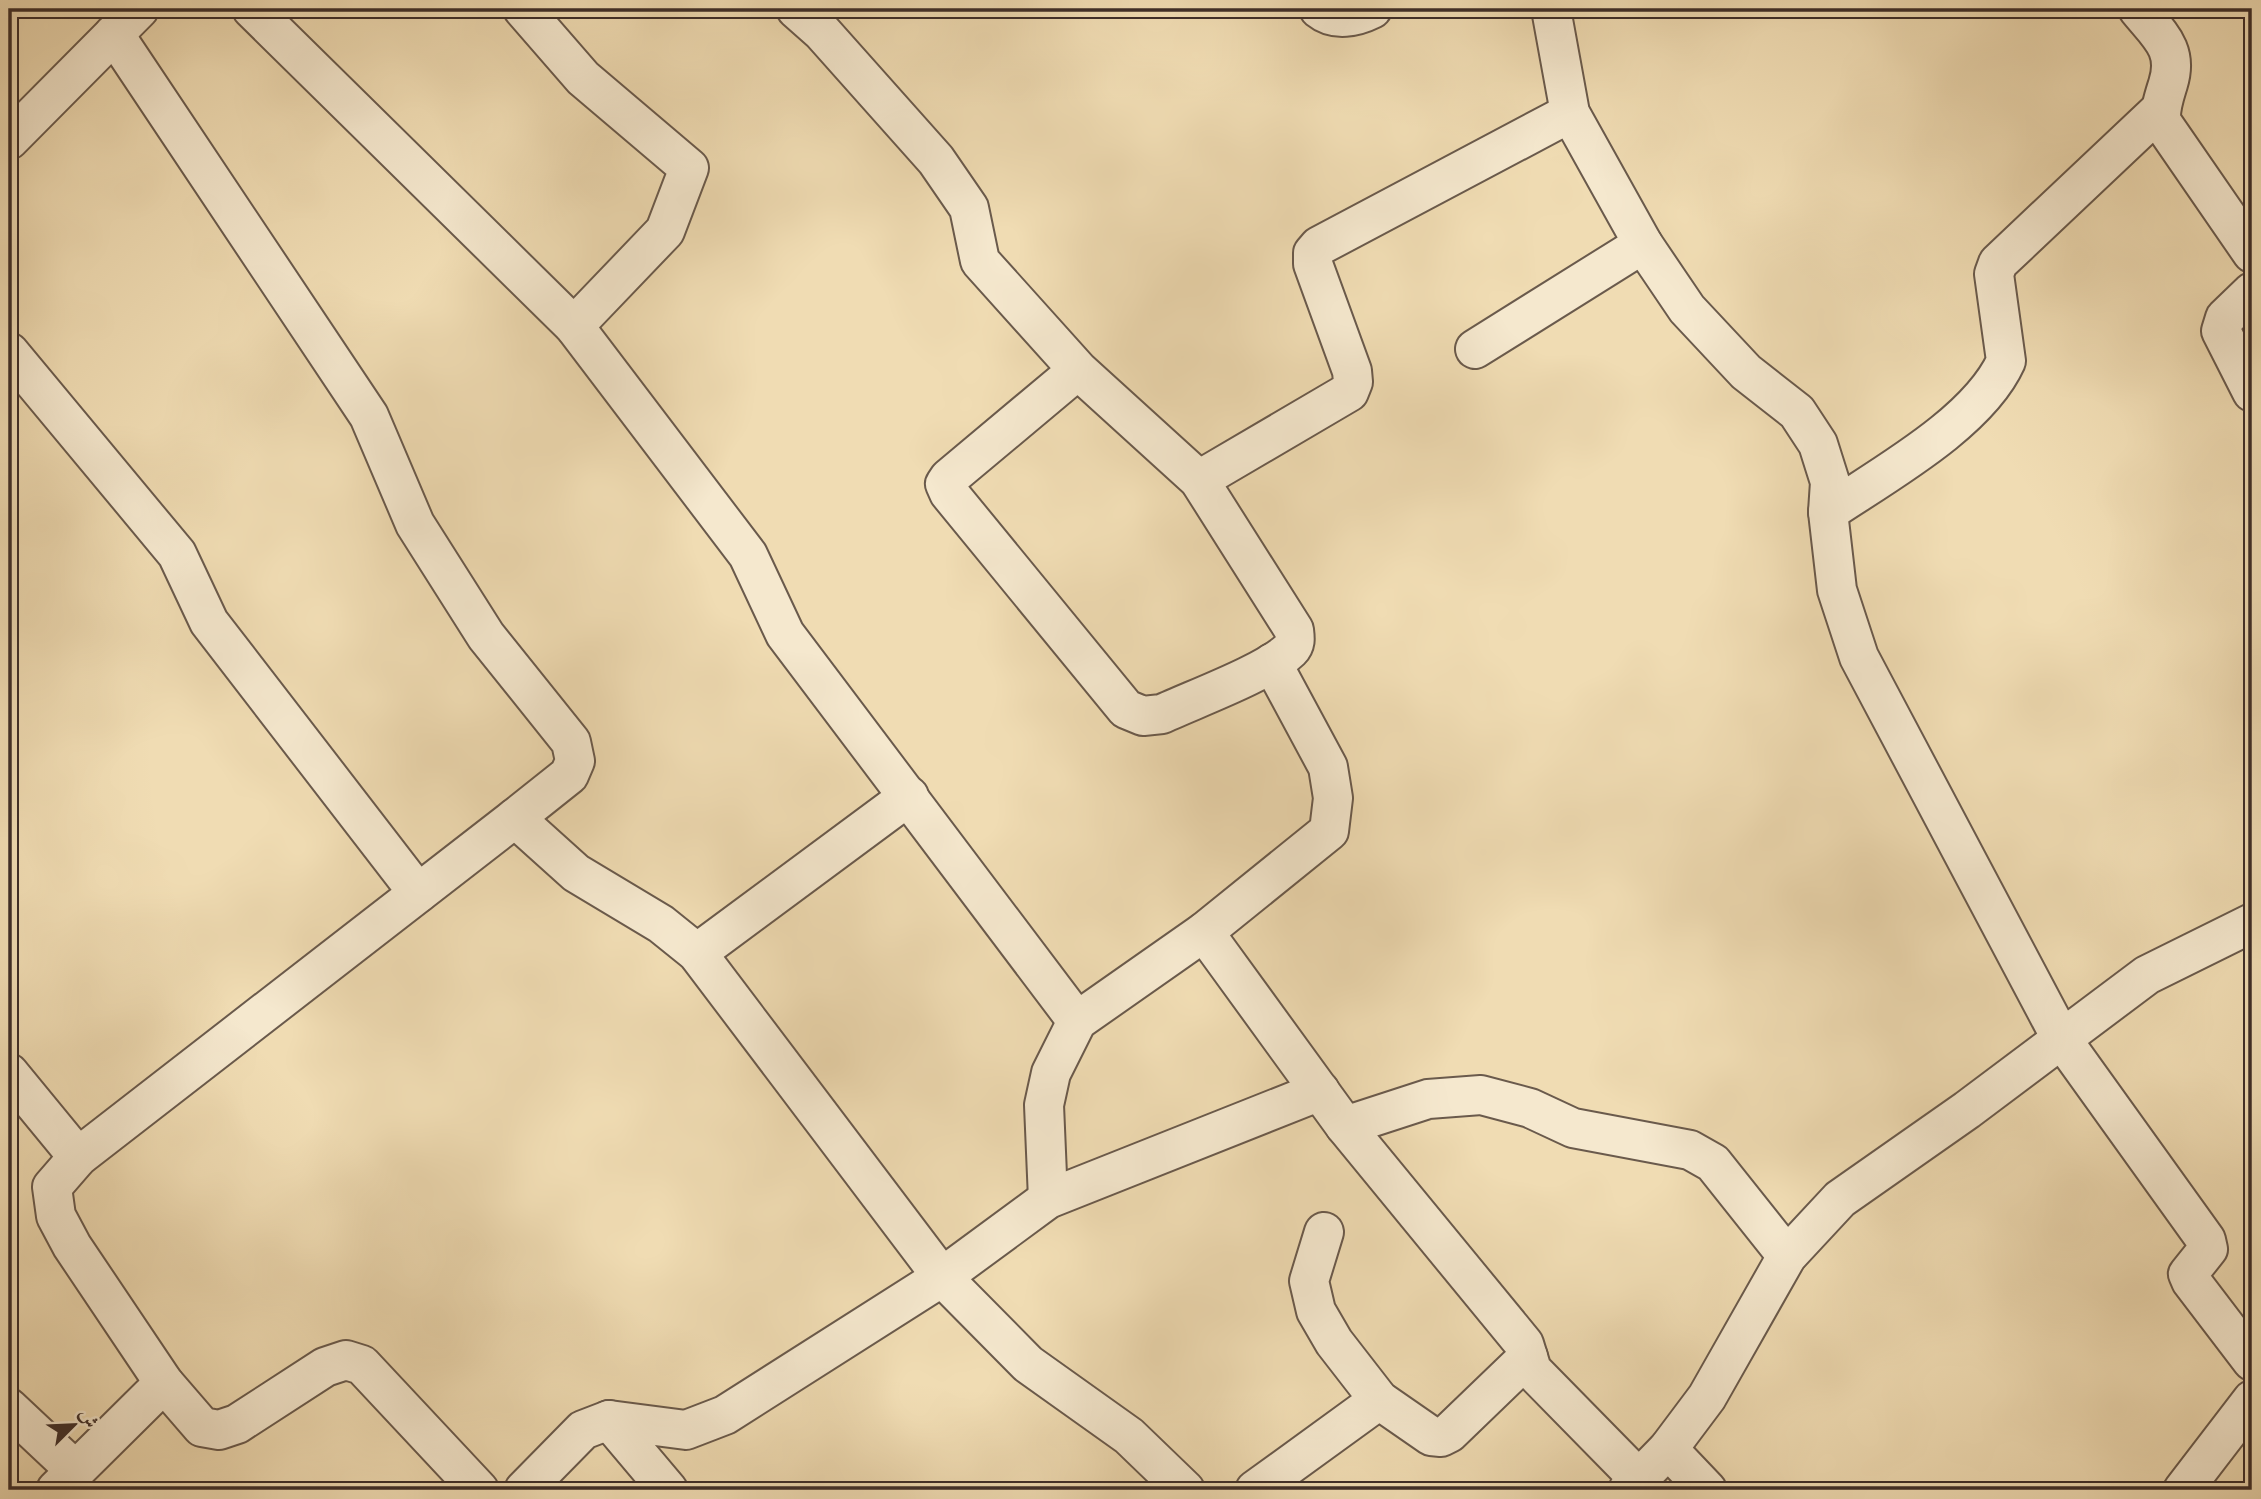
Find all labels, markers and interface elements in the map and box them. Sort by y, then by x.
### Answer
north arrow [38,1390,108,1460]
text: ش [74,1405,103,1432]

